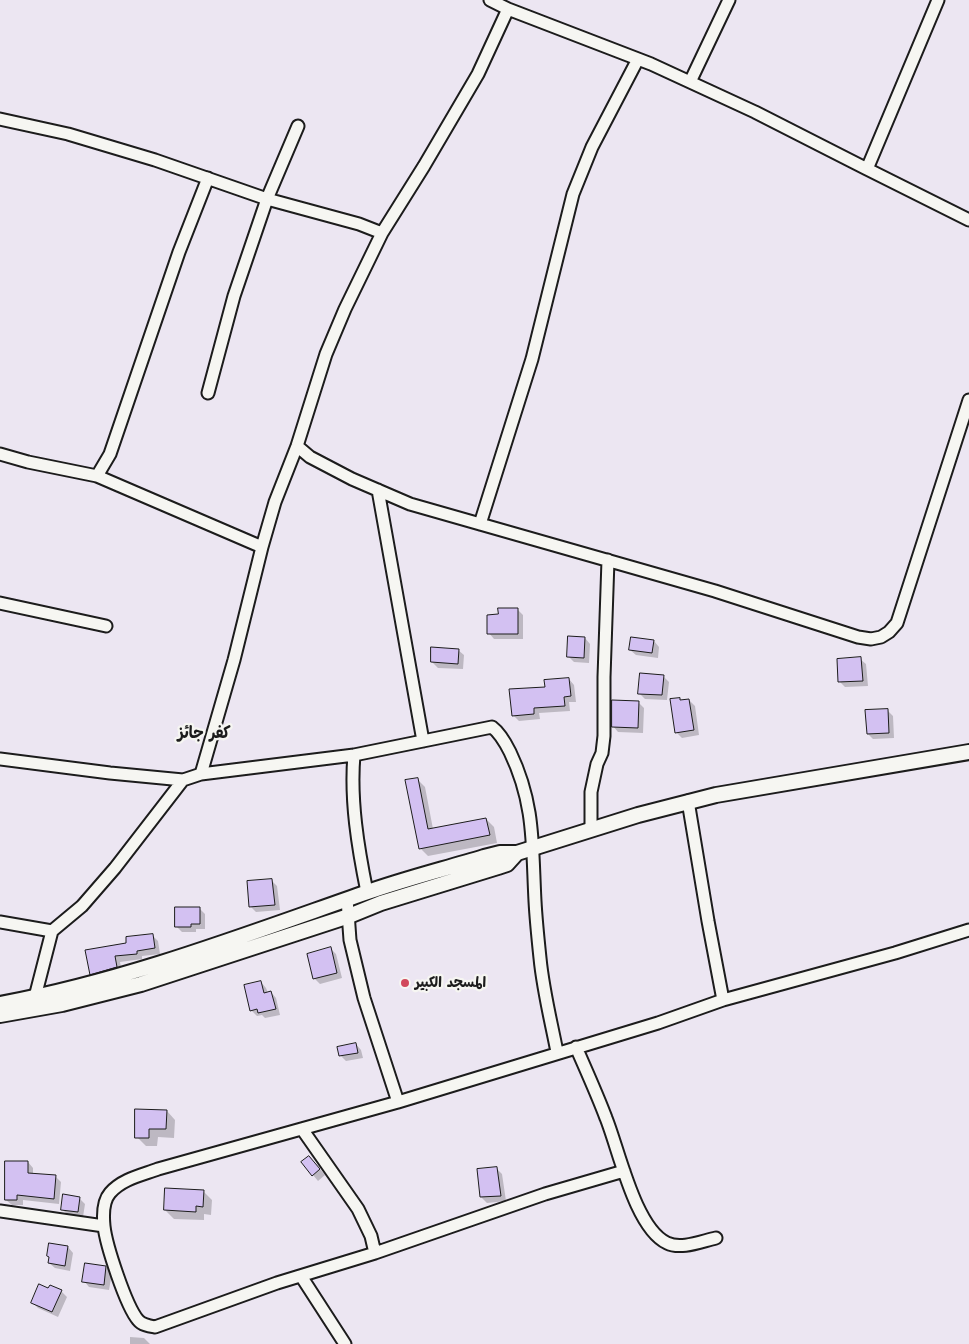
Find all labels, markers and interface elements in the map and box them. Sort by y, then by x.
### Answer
district label: كفر جائز [177,723,231,743]
place label: المسجد الكبير [415,975,486,991]
marker: المسجد الكبير [399,977,411,989]

